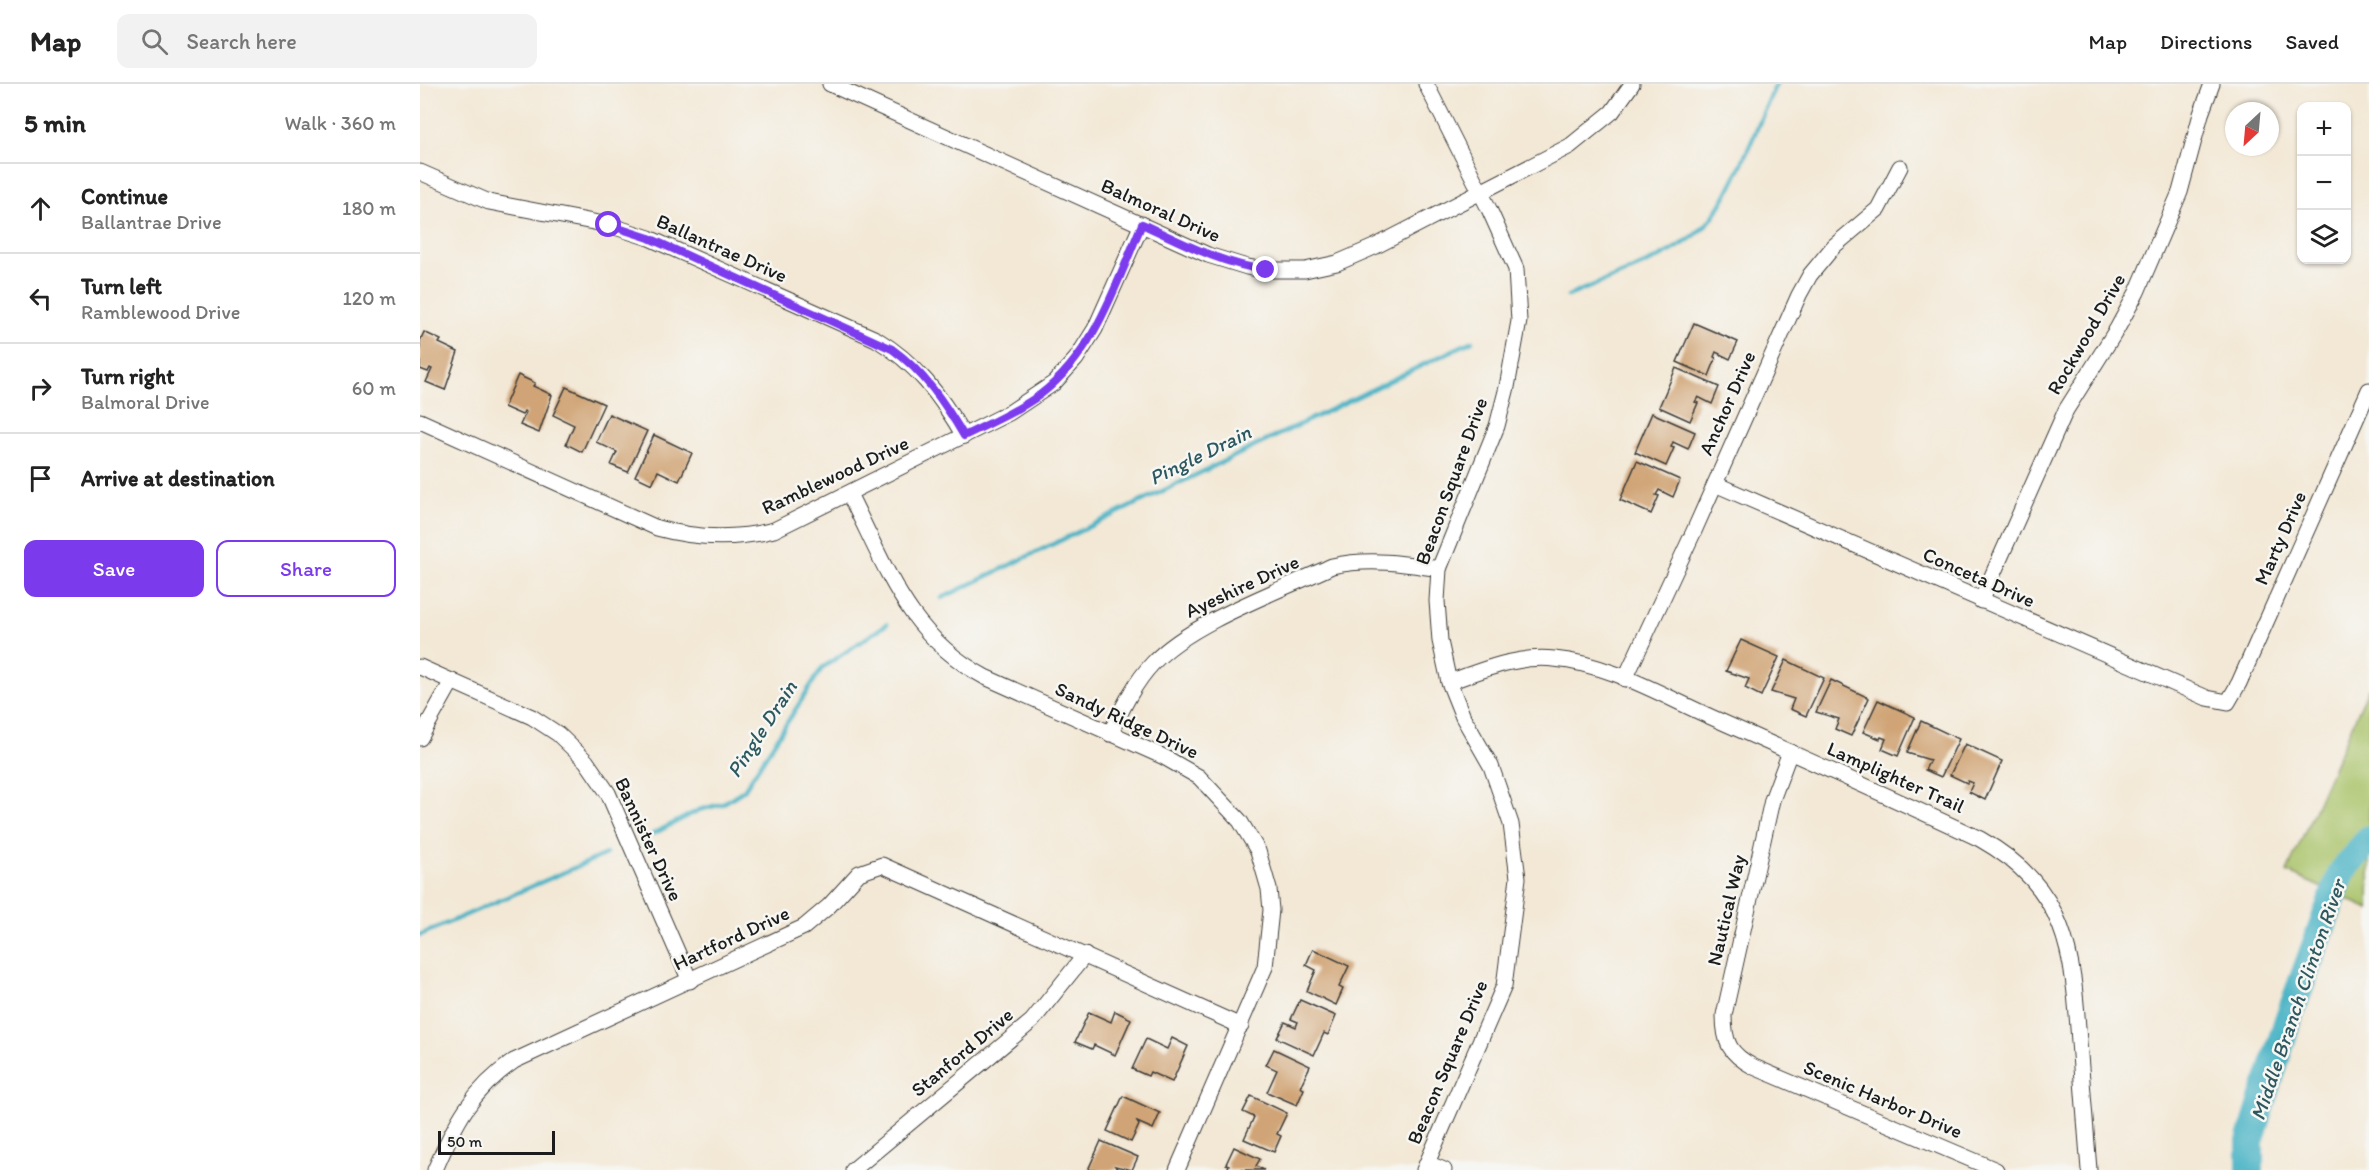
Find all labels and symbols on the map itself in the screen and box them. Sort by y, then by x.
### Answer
north arrow [2225,102,2279,156]
street label: Balmoral Drive [1097,173,1225,247]
street label: Ballantrae Drive [653,208,791,288]
route start [595,211,621,237]
route end [1252,256,1278,282]
street label: Rockwood Drive [2042,269,2130,399]
street label: Anchor Drive [1693,347,1761,459]
street label: Beacon Square Drive [1410,394,1492,568]
water label: Pingle Drain [1145,419,1256,490]
street label: Ramblewood Drive [758,430,912,520]
street label: Marty Drive [2249,487,2311,589]
street label: Conceta Drive [1919,542,2039,612]
street label: Ayeshire Drive [1181,549,1303,623]
water label: Pingle Drain [721,675,803,782]
street label: Sandy Ridge Drive [1051,676,1203,764]
street label: Lamplighter Trail [1824,736,1969,818]
street label: Bannister Drive [610,773,688,905]
street label: Nautical Way [1702,851,1751,968]
water label: Middle Branch Clinton River [2245,874,2351,1123]
street label: Hartford Drive [669,901,793,975]
street label: Beacon Square Drive [1402,976,1492,1148]
street label: Stanford Drive [906,1002,1018,1102]
street label: Scenic Harbor Drive [1800,1055,1966,1143]
scale bar [438,1128,555,1156]

